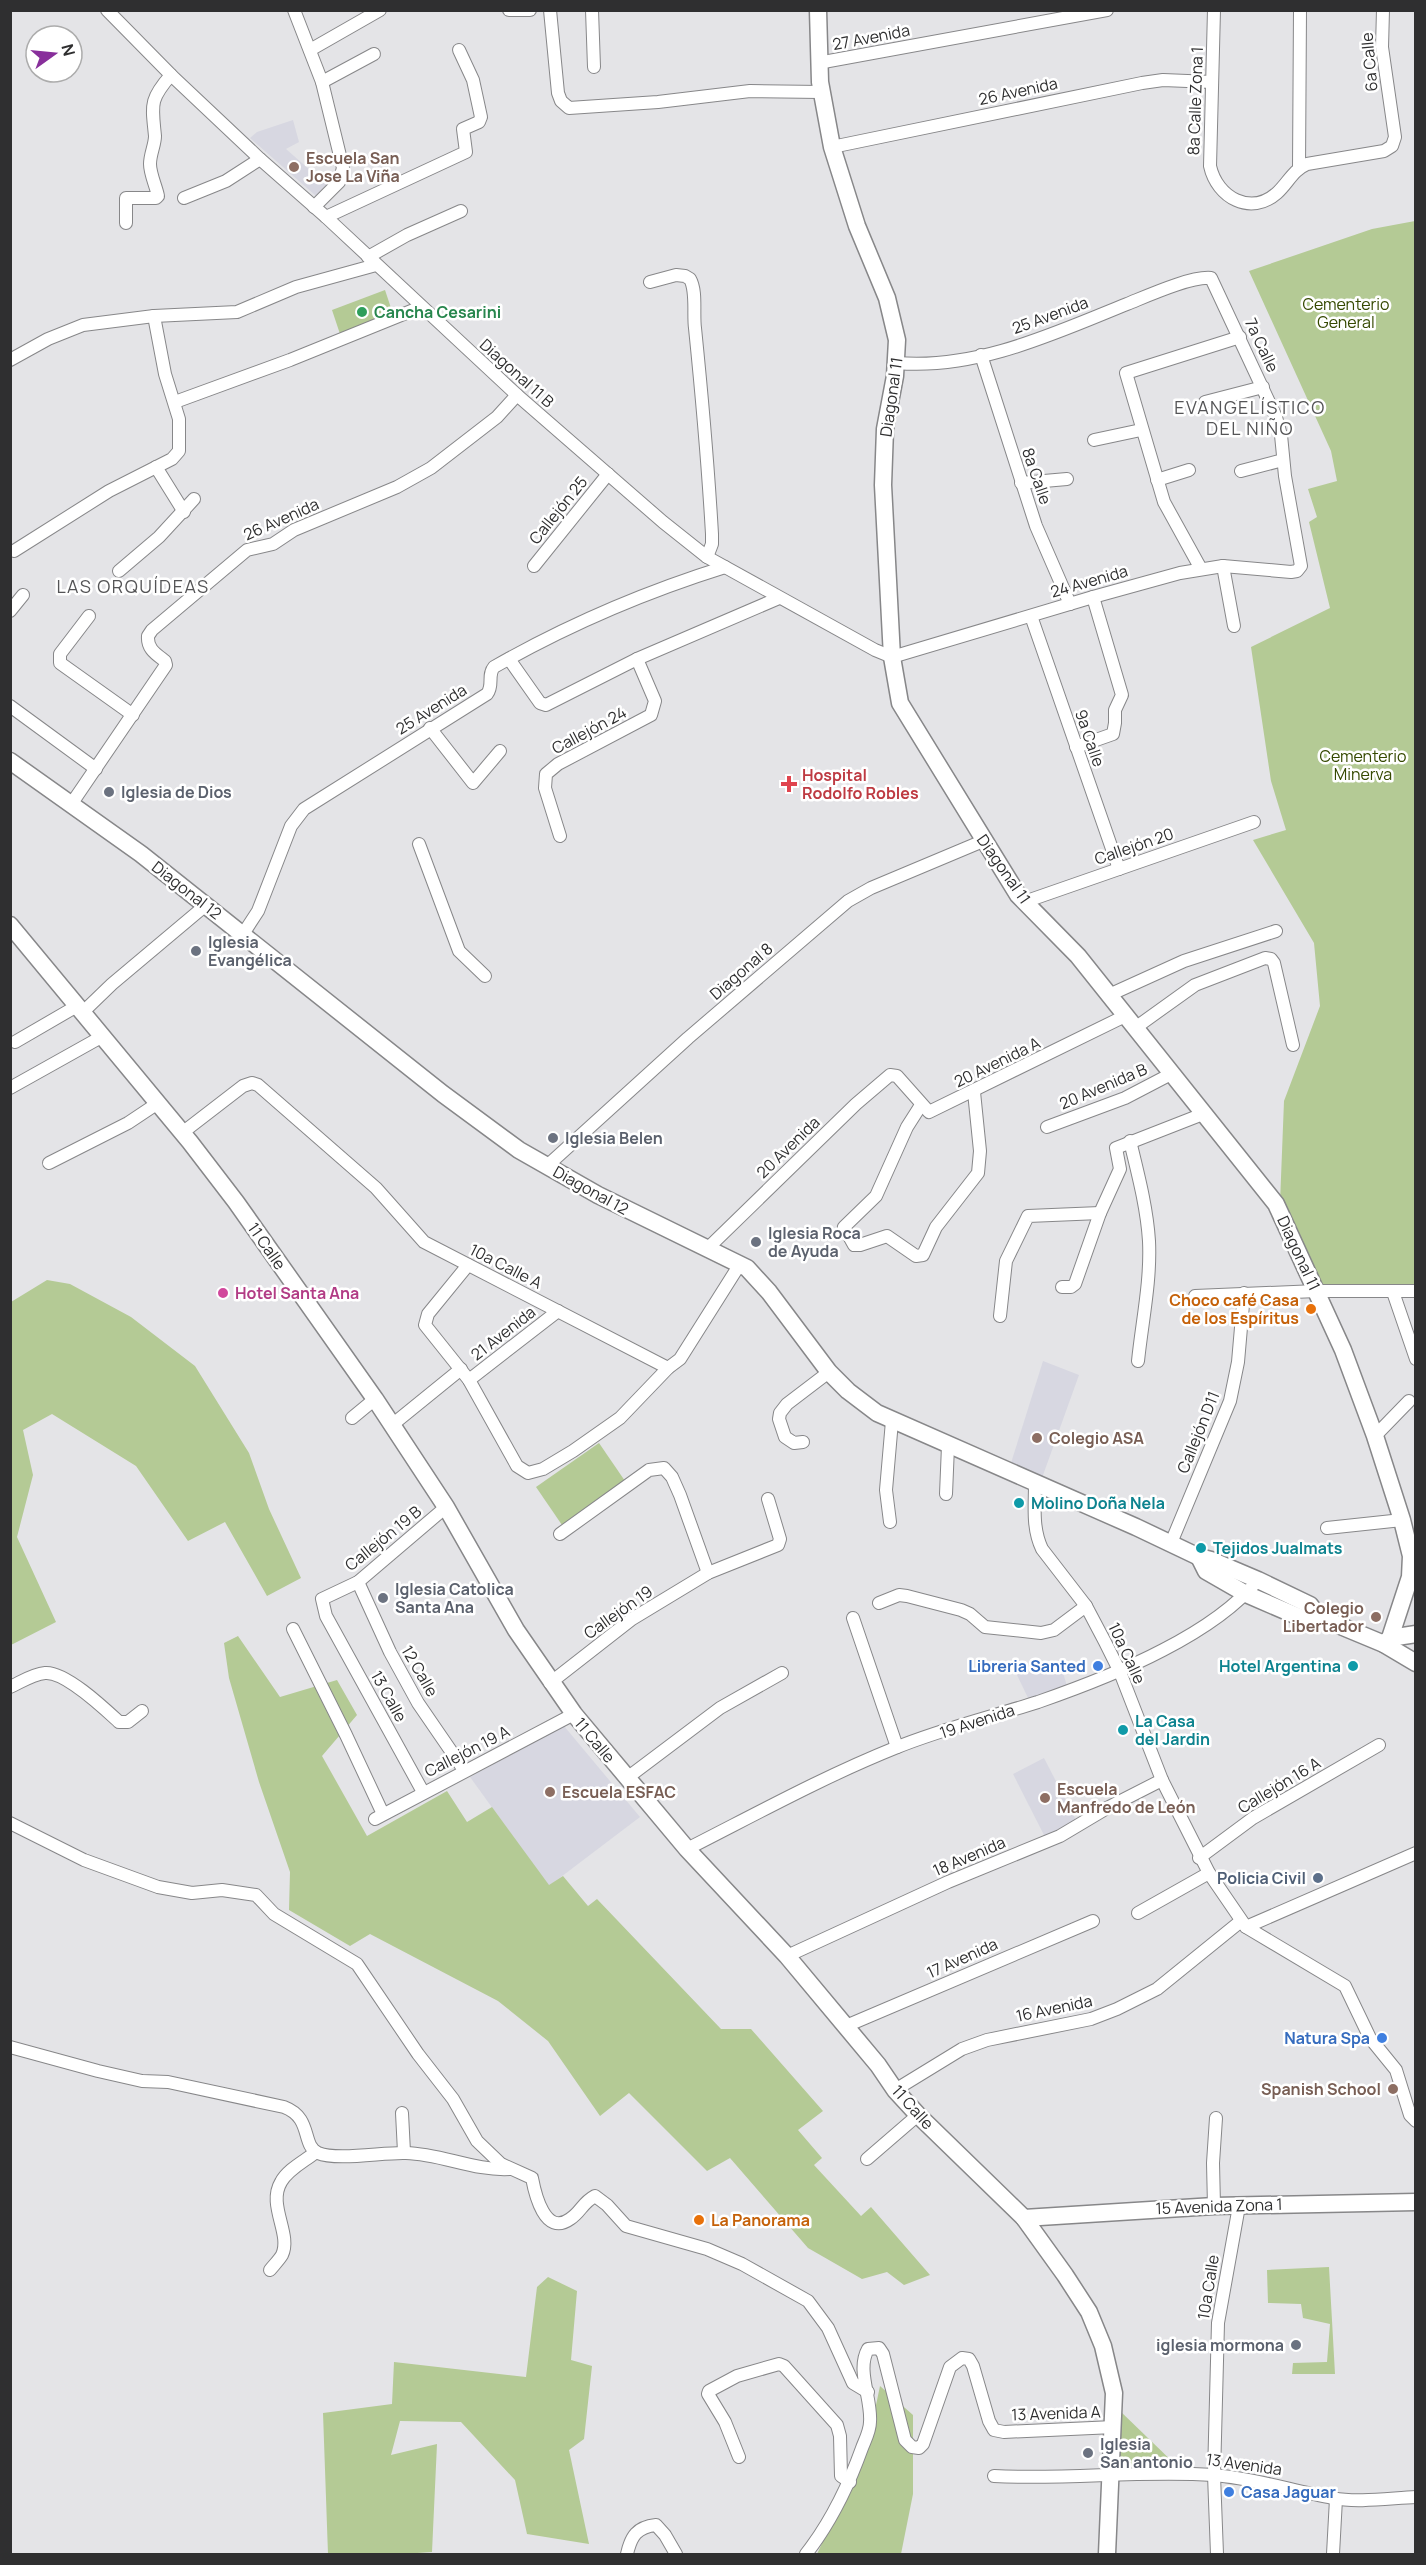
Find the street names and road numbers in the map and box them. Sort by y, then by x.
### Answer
street label: 27 Avenida [830,19,912,55]
street label: 6a Calle [1355,32,1383,92]
street label: 8a Calle Zona 1 [1182,46,1208,156]
street label: 26 Avenida [976,72,1060,110]
street label: 25 Avenida [1009,291,1091,339]
street label: 7a Calle [1240,314,1284,376]
street label: Diagonal 11 B [475,334,559,412]
street label: Diagonal 11 [875,356,907,438]
street label: 8a Calle [1017,445,1057,507]
street label: Callejón 25 [524,471,592,549]
street label: 26 Avenida [240,493,322,545]
street label: 24 Avenida [1048,559,1130,603]
street label: 25 Avenida [391,679,471,739]
street label: Callejón 24 [548,701,630,759]
street label: 9a Calle [1070,706,1110,770]
street label: Callejón 20 [1092,822,1176,870]
street label: Diagonal 11 [972,830,1036,908]
street label: Diagonal 12 [148,856,226,924]
street label: Diagonal 8 [705,937,777,1005]
street label: 20 Avenida A [950,1032,1044,1092]
street label: 20 Avenida B [1056,1058,1150,1114]
street label: 20 Avenida [752,1111,824,1183]
street label: Diagonal 12 [549,1160,633,1220]
street label: Diagonal 11 [1272,1212,1326,1294]
street label: 11 Calle [243,1218,291,1274]
street label: 10a Calle A [466,1238,546,1294]
street label: 21 Avenida [466,1301,540,1365]
street label: Callejón D11 [1172,1388,1224,1476]
street label: Callejón 19 B [340,1500,426,1576]
street label: Callejón 19 [579,1580,657,1644]
street label: 10a Calle [1103,1619,1151,1687]
street label: 12 Calle [397,1641,443,1701]
street label: 13 Calle [366,1666,412,1726]
street label: 19 Avenida [937,1699,1017,1743]
street label: 11 Calle [570,1713,620,1767]
street label: Callejón 19 A [421,1720,513,1782]
street label: Callejón 16 A [1234,1752,1324,1818]
street label: 18 Avenida [929,1831,1009,1881]
street label: 17 Avenida [923,1933,1001,1983]
street label: 16 Avenida [1014,1989,1094,2027]
street label: 11 Calle [887,2080,939,2134]
street label: 15 Avenida Zona 1 [1155,2193,1283,2219]
street label: 10a Calle [1192,2253,1224,2321]
street label: 13 Avenida A [1011,2400,1101,2426]
street label: 13 Avenida [1205,2448,1283,2480]

